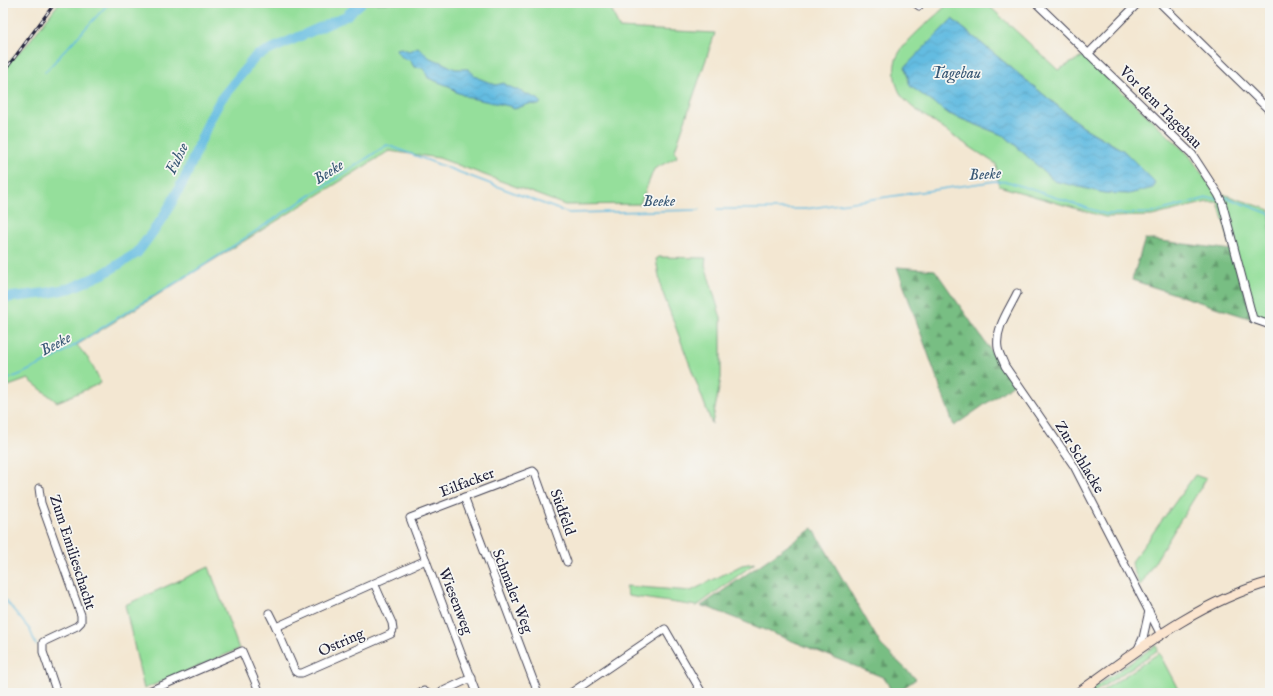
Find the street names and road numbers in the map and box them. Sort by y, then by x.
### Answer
street label: Vor dem Tagebau [1115,61,1206,153]
street label: Zur Schlacke [1051,418,1109,497]
street label: Eilfacker [437,463,498,502]
street label: Südfeld [545,486,580,539]
street label: Zum Emilieschacht [45,492,100,612]
street label: Schmaler Weg [488,546,538,637]
street label: Wiesenweg [434,565,477,638]
street label: Ostring [315,624,368,661]

